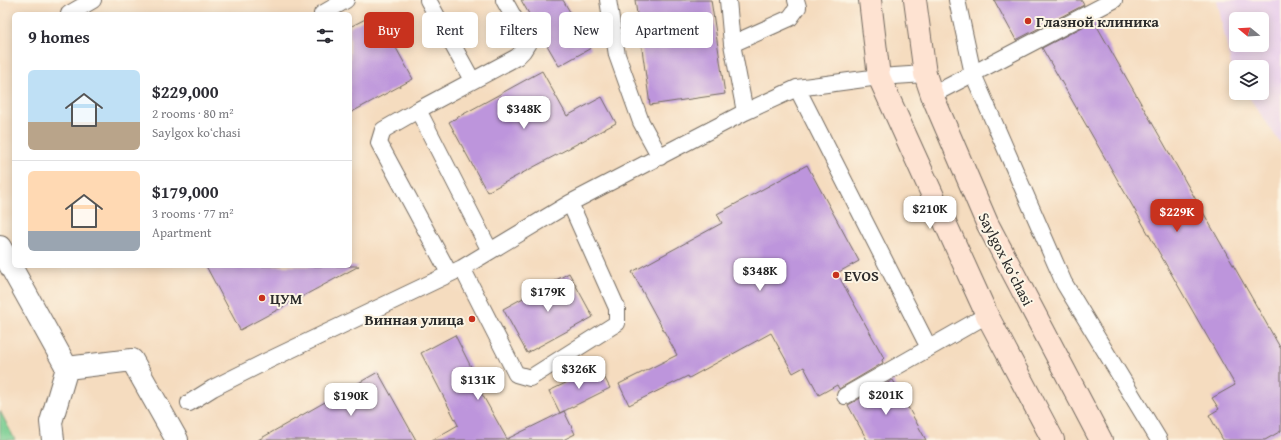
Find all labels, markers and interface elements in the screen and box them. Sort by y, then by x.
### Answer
place label: Глазной клиника [1036,11,1159,32]
chip: Buy [364,12,414,48]
chip: Rent [422,12,478,48]
chip: Filters [486,12,551,48]
chip: New [559,12,613,48]
chip: Apartment [621,12,713,48]
north arrow [1229,12,1269,52]
map controls [1229,12,1269,100]
marker: Глазной клиника [1023,16,1033,26]
text: 9 homes [28,24,90,49]
icon: filters [314,25,336,47]
button: layers [1229,60,1269,100]
text: $229,000 [152,79,218,104]
icon: home [60,86,108,134]
pin: $348K [496,96,552,130]
text: $348K [506,99,542,118]
text: 2 rooms · 80 m² [152,104,234,123]
text: Saylgox koʻchasi [152,123,241,142]
text: $179,000 [152,179,218,204]
icon: home [60,187,108,235]
pin: $210K [902,196,958,230]
text: $210K [912,199,948,218]
pin: $229K [1149,199,1205,233]
text: $229K [1159,202,1195,221]
text: 3 rooms · 77 m² [152,204,234,223]
street label: Saylgox koʻchasi [973,209,1039,309]
text: Apartment [152,223,212,242]
pin: $348K [732,258,788,292]
text: $348K [742,261,778,280]
place label: EVOS [844,265,879,286]
marker: EVOS [831,270,841,280]
pin: $179K [520,279,576,313]
text: $179K [530,282,566,301]
place label: ЦУМ [270,288,303,309]
marker: ЦУМ [257,293,267,303]
place label: Винная улица [365,309,464,330]
marker: Винная улица [467,314,477,324]
pin: $326K [551,356,607,390]
text: $326K [561,359,597,378]
pin: $131K [450,367,506,401]
text: $131K [460,370,496,389]
pin: $201K [858,382,914,416]
pin: $190K [323,383,379,417]
text: $201K [868,385,904,404]
text: $190K [333,386,369,405]

